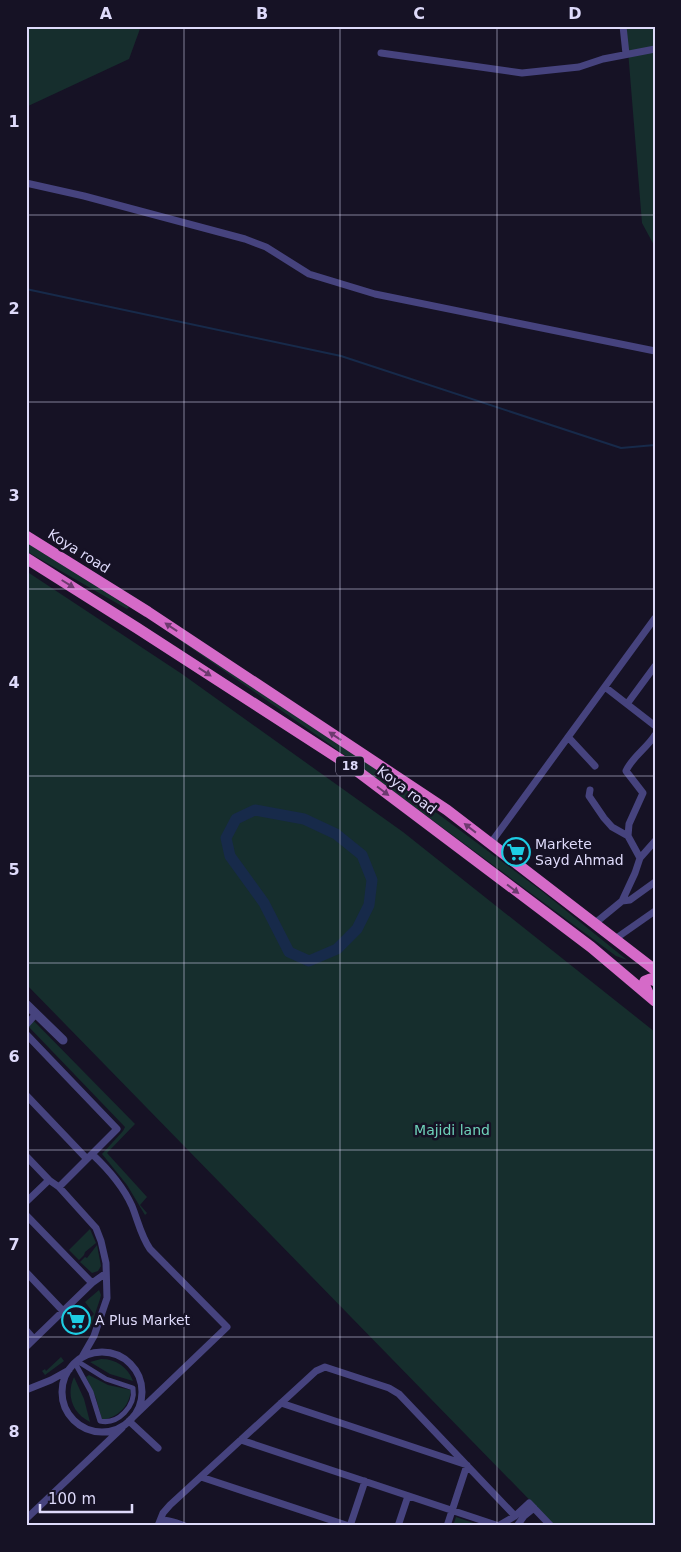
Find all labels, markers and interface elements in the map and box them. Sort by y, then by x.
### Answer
text: A [100,4,113,23]
text: B [256,4,268,23]
text: C [413,4,425,23]
text: D [568,4,582,23]
text: 1 [8,112,20,131]
text: 2 [8,299,20,318]
text: 3 [8,486,20,505]
street label: Koya road [45,526,113,576]
one-way arrow [61,580,74,589]
one-way arrow [164,622,177,632]
one-way arrow [198,667,211,676]
text: 4 [8,673,20,692]
one-way arrow [329,731,342,741]
road number: 18 [336,756,364,776]
street label: Koya road [374,763,440,817]
one-way arrow [376,786,390,796]
one-way arrow [463,822,476,833]
place label: Markete Sayd Ahmad [535,836,624,868]
supermarket icon: Markete Sayd Ahmad [501,837,531,867]
text: 5 [8,860,20,879]
one-way arrow [506,883,519,894]
text: 6 [8,1047,20,1066]
park label: Majidi land [414,1122,490,1138]
text: 7 [8,1235,20,1254]
supermarket icon: A Plus Market [61,1305,91,1335]
place label: A Plus Market [95,1312,191,1328]
text: 8 [8,1422,20,1441]
scale bar [40,1482,132,1514]
text: 100 m [48,1490,96,1508]

